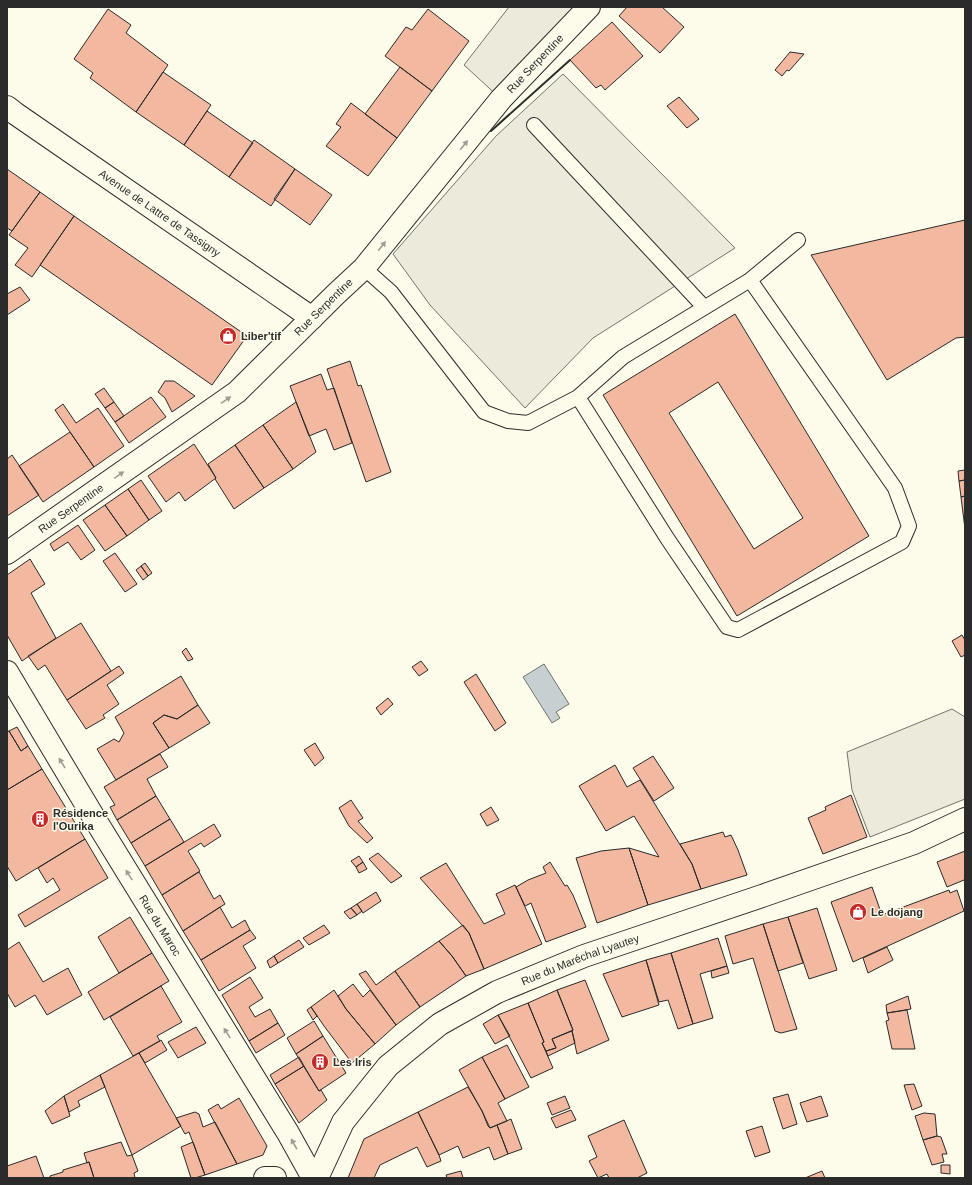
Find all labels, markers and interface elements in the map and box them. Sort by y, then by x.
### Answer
street label: Rue Serpentine [504,32,566,95]
one-way arrow [459,139,468,150]
street label: Avenue de Lattre de Tassigny [97,167,223,259]
one-way arrow [378,241,386,251]
street label: Rue Serpentine [292,276,355,338]
shop icon: Liber'tif [218,326,238,346]
place label: Liber'tif [241,330,281,342]
one-way arrow [221,396,231,404]
one-way arrow [114,471,125,479]
street label: Rue Serpentine [36,481,106,535]
one-way arrow [58,757,65,769]
place label: Résidence l'Ourika [53,807,108,832]
building icon: Résidence l'Ourika [30,809,50,829]
one-way arrow [125,870,133,880]
street label: Rue du Maroc [137,893,184,958]
shop icon: Le dojang [848,902,868,922]
place label: Le dojang [871,906,923,918]
street label: Rue du Maréchal Lyautey [519,932,641,987]
one-way arrow [223,1027,230,1039]
building icon: Les Iris [310,1052,330,1072]
place label: Les Iris [333,1056,372,1068]
one-way arrow [291,1138,298,1150]

